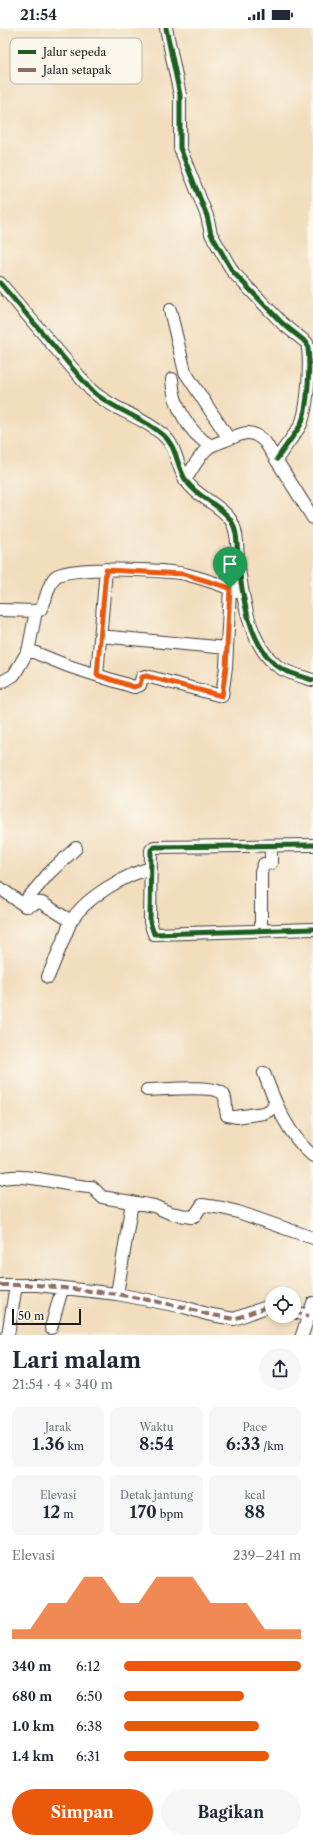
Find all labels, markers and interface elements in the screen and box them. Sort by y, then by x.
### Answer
text: 21:54 [20,5,57,24]
legend [10,38,142,84]
text: Jalur sepeda [41,45,107,59]
text: Jalan setapak [41,63,112,77]
pin [213,547,247,588]
icon: arrive [219,553,241,575]
map controls [265,1287,301,1323]
button: locate [265,1287,301,1323]
scale bar [12,1307,81,1326]
text: 50 m [18,1309,44,1323]
text: Lari malam [12,1347,141,1374]
button: share [259,1348,301,1390]
text: 21:54 · 4 × 340 m [12,1376,113,1392]
text: Jarak [45,1420,71,1434]
text: Waktu [140,1420,173,1434]
text: Pace [242,1420,267,1434]
text: 1.36 [32,1434,64,1454]
text: 8:54 [139,1434,174,1454]
text: 6:33 [226,1434,260,1454]
text: km [64,1439,84,1453]
text: /km [260,1439,284,1453]
text: Elevasi [40,1488,76,1502]
text: Detak jantung [120,1488,193,1502]
text: kcal [244,1488,265,1502]
text: 12 [43,1502,60,1522]
text: 170 [130,1502,157,1522]
text: 88 [244,1502,265,1522]
text: m [60,1507,74,1521]
text: bpm [157,1507,183,1521]
text: Elevasi [12,1547,55,1563]
text: 239–241 m [233,1547,301,1563]
text: 340 m [12,1658,52,1674]
text: 6:12 [76,1658,100,1674]
text: 680 m [12,1688,52,1704]
text: 6:50 [76,1688,103,1704]
text: 1.0 km [12,1718,54,1734]
text: 6:38 [76,1718,102,1734]
text: 1.4 km [12,1748,54,1764]
text: 6:31 [76,1748,100,1764]
button: Simpan [12,1789,153,1835]
button: Bagikan [161,1789,301,1835]

